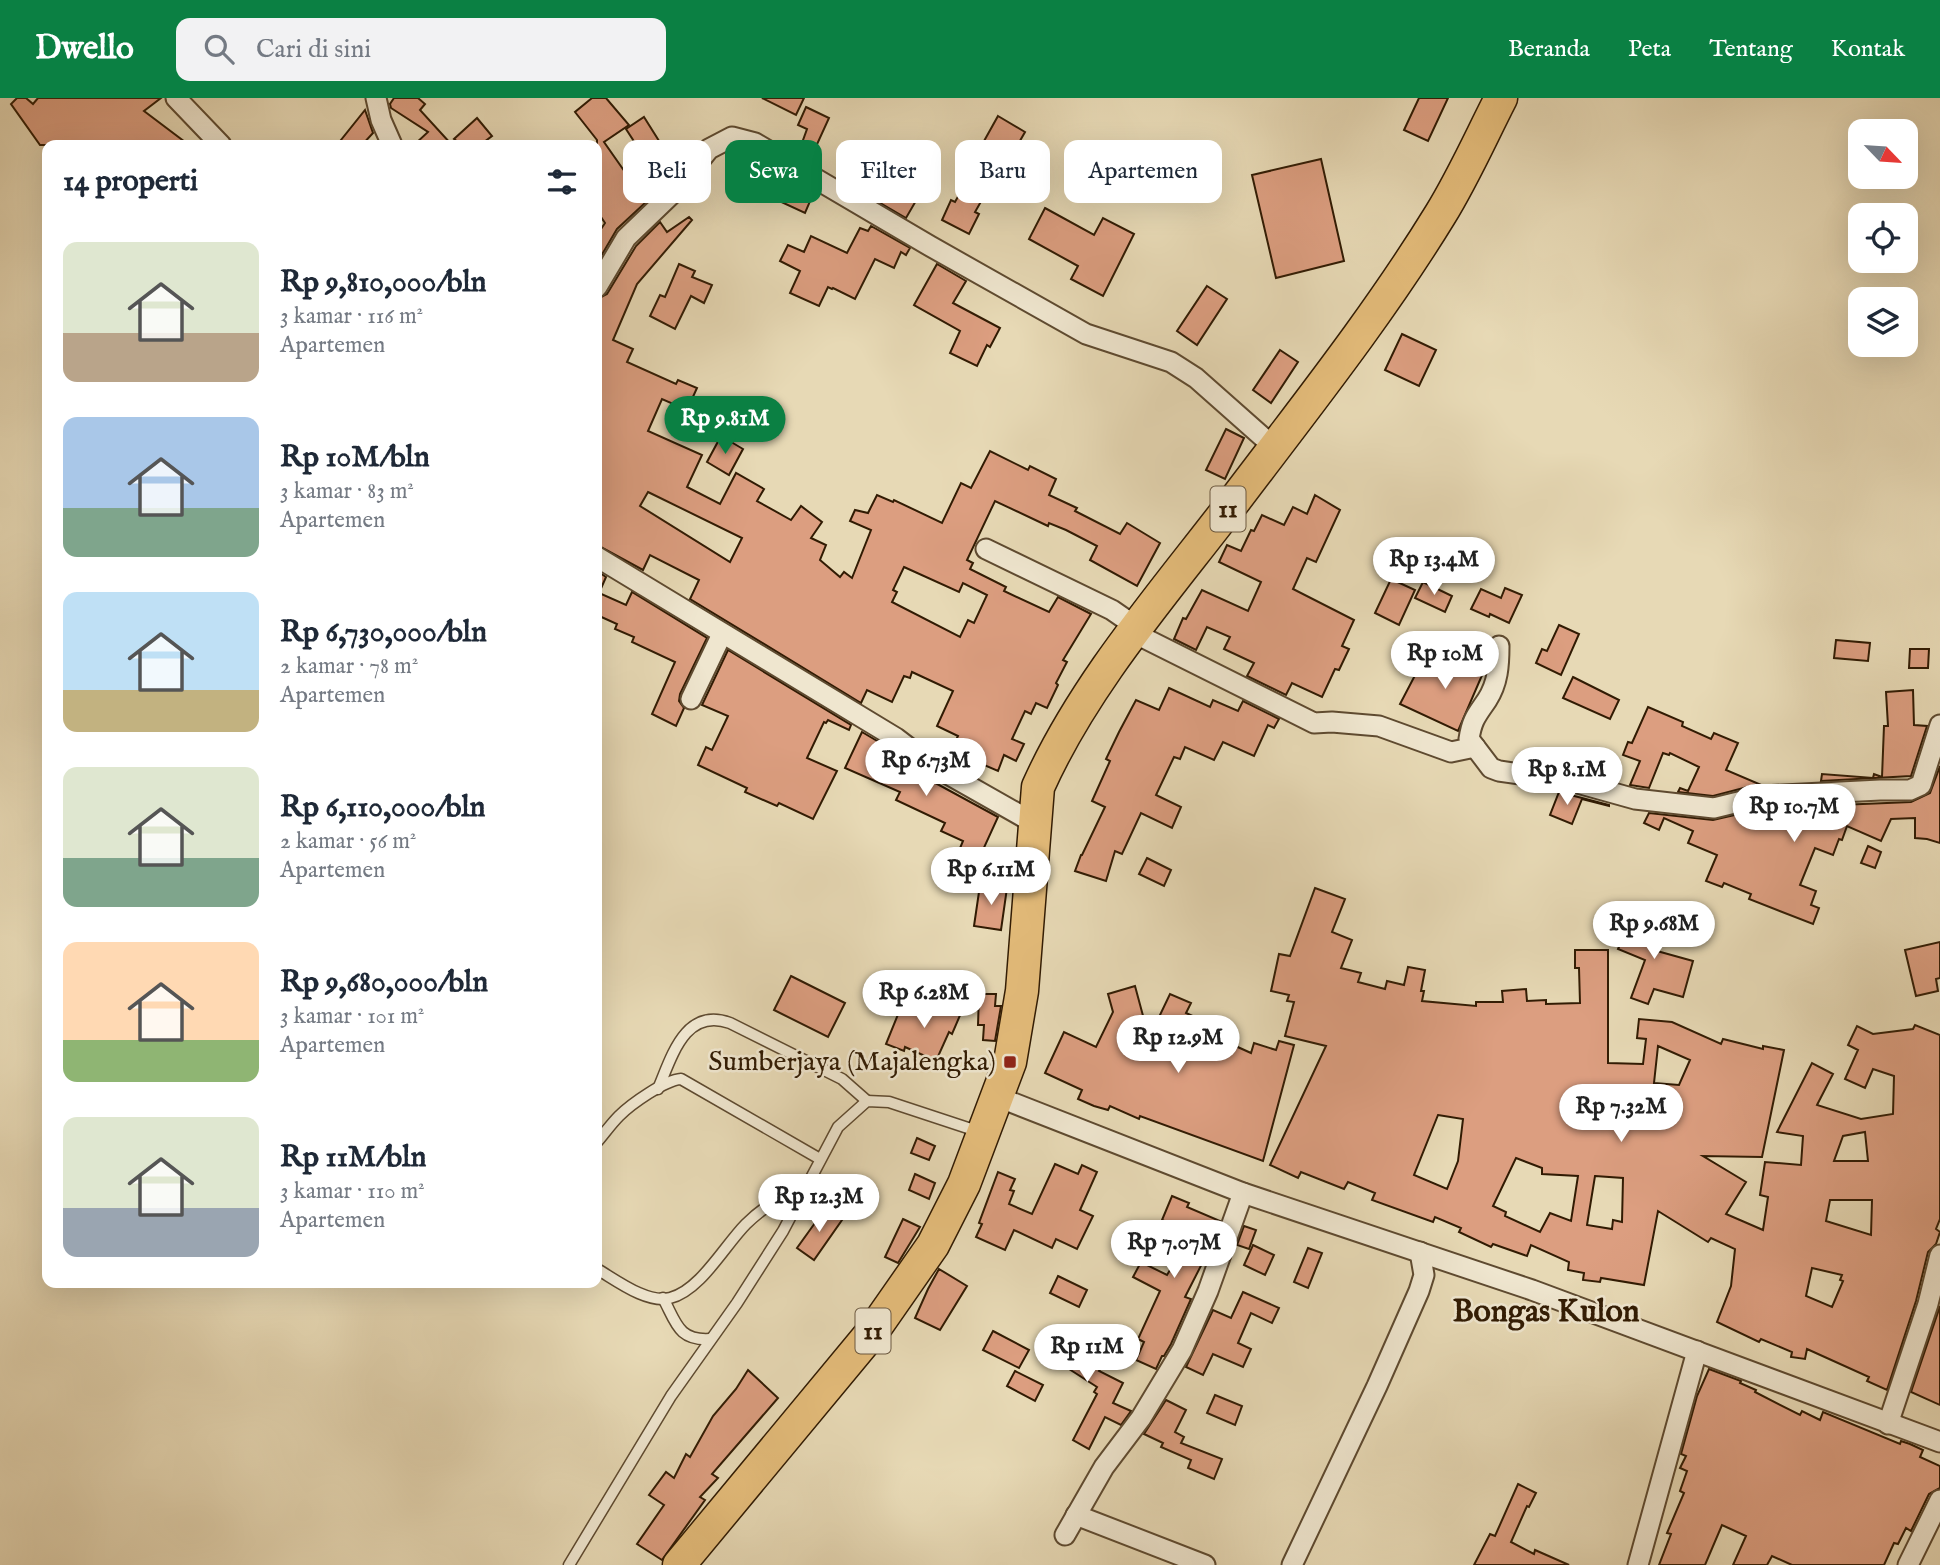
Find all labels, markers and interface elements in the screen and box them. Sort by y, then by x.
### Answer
search box [176,18,666,81]
text: Dwello [35,28,134,70]
icon: search [200,30,238,68]
text: Cari di sini [256,33,371,66]
text: Beranda [1508,34,1590,65]
text: Peta [1628,34,1671,65]
text: Tentang [1709,34,1793,65]
text: Kontak [1831,34,1905,65]
north arrow [1848,119,1918,189]
map controls [1848,119,1918,357]
chip: Beli [623,140,711,203]
chip: Sewa [725,140,822,203]
chip: Filter [836,140,941,203]
chip: Baru [955,140,1050,203]
chip: Apartemen [1064,140,1222,203]
text: 14 properti [63,163,198,201]
icon: filters [543,163,581,201]
button: locate [1848,203,1918,273]
text: Rp 9,810,000/bln [280,264,487,302]
icon: home [119,270,203,354]
button: layers [1848,287,1918,357]
text: 3 kamar · 116 m² [280,302,423,331]
text: Apartemen [280,331,385,360]
pin: Rp 9.81M [653,396,797,456]
text: Rp 9.81M [680,404,770,433]
text: Rp 10M/bln [280,439,430,477]
icon: home [119,445,203,529]
text: 3 kamar · 83 m² [280,477,414,506]
road number: 11 [1210,486,1246,532]
text: Apartemen [280,506,385,535]
pin: Rp 13.4M [1362,538,1506,597]
text: Rp 13.4M [1389,545,1479,574]
text: Rp 6,730,000/bln [280,614,487,652]
icon: home [119,620,203,704]
pin: Rp 10M [1388,632,1502,691]
text: Rp 10M [1407,639,1483,668]
text: 2 kamar · 78 m² [280,652,418,681]
text: Apartemen [280,681,385,710]
pin: Rp 6.73M [854,738,998,798]
text: Rp 6.73M [881,746,971,775]
pin: Rp 8.1M [1502,748,1632,807]
text: Rp 8.1M [1527,755,1607,784]
pin: Rp 10.7M [1722,784,1866,844]
text: Rp 6,110,000/bln [280,789,486,827]
text: Rp 10.7M [1749,792,1839,821]
icon: home [119,795,203,879]
text: 2 kamar · 56 m² [280,827,417,856]
pin: Rp 6.11M [919,848,1063,907]
text: Rp 6.11M [947,855,1035,884]
text: Apartemen [280,856,385,885]
pin: Rp 9.68M [1582,902,1726,961]
text: Rp 9.68M [1609,909,1699,938]
text: Rp 9,680,000/bln [280,964,488,1002]
icon: home [119,970,203,1054]
pin: Rp 6.28M [852,970,996,1030]
text: Rp 6.28M [879,978,969,1007]
text: 3 kamar · 101 m² [280,1002,425,1031]
pin: Rp 12.9M [1106,1016,1250,1075]
text: Rp 12.9M [1133,1023,1223,1052]
text: Apartemen [280,1031,385,1060]
place label: Sumberjaya (Majalengka) [708,1045,996,1080]
marker: Sumberjaya (Majalengka) [1002,1054,1018,1070]
pin: Rp 7.32M [1549,1084,1693,1144]
text: Rp 7.32M [1575,1092,1667,1121]
text: Rp 11M/bln [280,1139,426,1177]
icon: home [119,1145,203,1229]
pin: Rp 12.3M [747,1174,891,1234]
text: 3 kamar · 110 m² [280,1177,425,1206]
text: Rp 12.3M [774,1182,864,1211]
text: Apartemen [280,1206,385,1235]
pin: Rp 7.07M [1102,1220,1246,1280]
text: Rp 7.07M [1127,1228,1221,1257]
district label: Bongas Kulon [1452,1292,1640,1333]
road number: 11 [856,1308,890,1354]
pin: Rp 11M [1030,1324,1144,1384]
text: Rp 11M [1050,1332,1124,1361]

